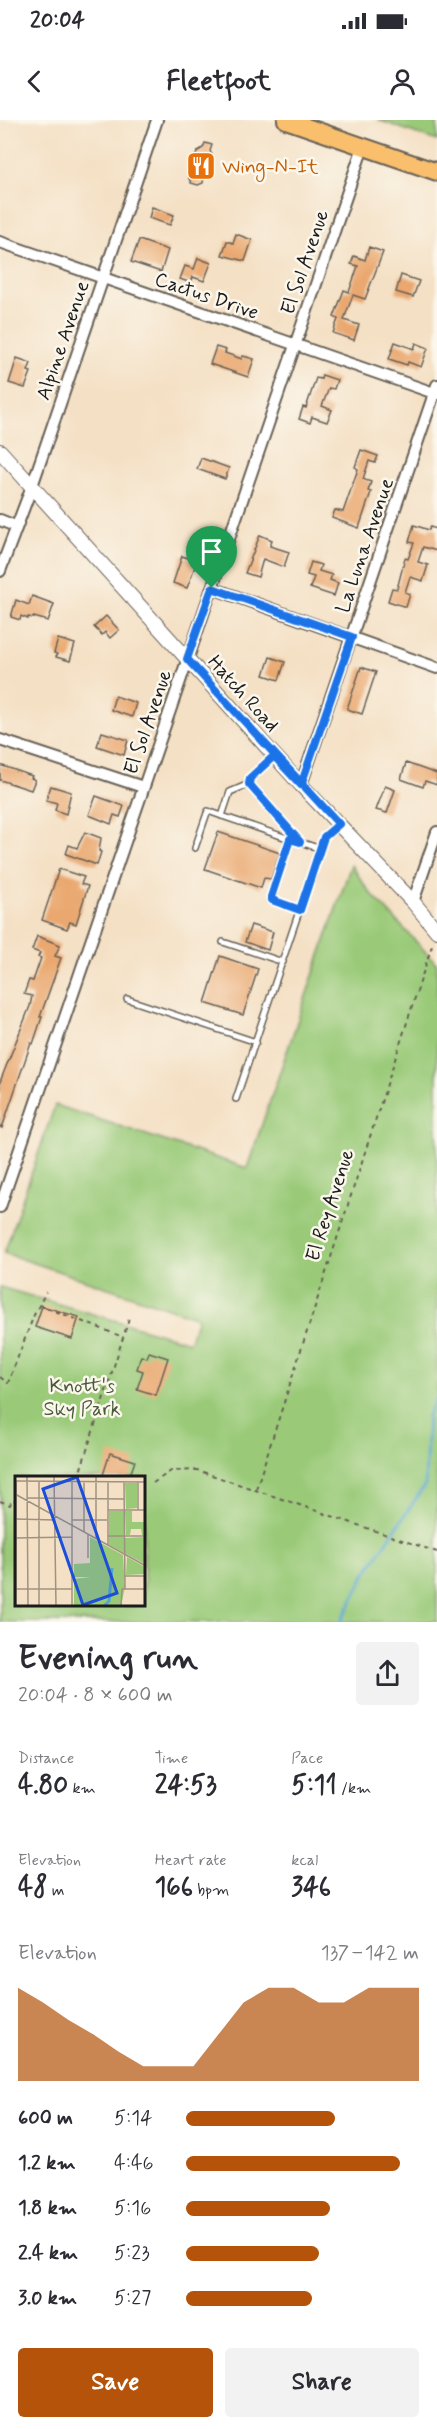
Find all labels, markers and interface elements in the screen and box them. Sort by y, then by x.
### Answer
text: 20:04 [30,7,85,35]
text: Fleetfoot [166,64,271,99]
icon: back [18,65,51,98]
icon: person [386,65,419,98]
restaurant icon: Wing-N-It [185,150,217,182]
place label: Wing-N-It [222,154,319,182]
street label: El Sol Avenue [275,207,336,318]
street label: Cactus Drive [151,266,262,327]
street label: Alpine Avenue [30,277,97,404]
street label: La Luna Avenue [330,474,401,617]
pin [186,526,237,588]
icon: arrive [195,535,228,568]
street label: Hatch Road [201,650,285,738]
street label: El Sol Avenue [118,667,179,778]
street label: El Rey Avenue [300,1146,361,1265]
park label: Knott's Sky Park [44,1373,120,1423]
inset map [15,1476,146,1607]
text: Evening run [18,1637,198,1681]
button: share [356,1642,419,1705]
text: 20:04 · 8 × 600 m [18,1682,173,1709]
text: Distance [18,1748,74,1769]
text: Time [155,1748,188,1769]
text: Pace [291,1748,323,1769]
text: 4.80 [18,1769,68,1803]
text: 24:53 [155,1769,217,1803]
text: 5:11 [291,1769,337,1803]
text: km [68,1778,96,1799]
text: /km [337,1778,371,1799]
text: Elevation [18,1850,81,1871]
text: Heart rate [155,1850,227,1871]
text: kcal [291,1850,318,1871]
text: 48 [18,1871,47,1905]
text: 166 [155,1871,193,1905]
text: 346 [291,1871,331,1905]
text: m [47,1880,64,1901]
text: bpm [193,1880,229,1901]
text: Elevation [18,1940,97,1967]
text: 137–142 m [321,1940,419,1967]
text: 600 m [18,2105,73,2132]
text: 5:14 [114,2105,152,2132]
text: 1.2 km [18,2150,75,2177]
text: 4:46 [114,2150,154,2177]
text: 1.8 km [18,2195,77,2222]
text: 5:16 [114,2195,151,2222]
text: 2.4 km [18,2240,78,2267]
text: 5:23 [114,2240,150,2267]
text: 3.0 km [18,2285,77,2312]
text: 5:27 [114,2285,151,2312]
button: Save [18,2348,213,2417]
button: Share [225,2348,419,2417]

